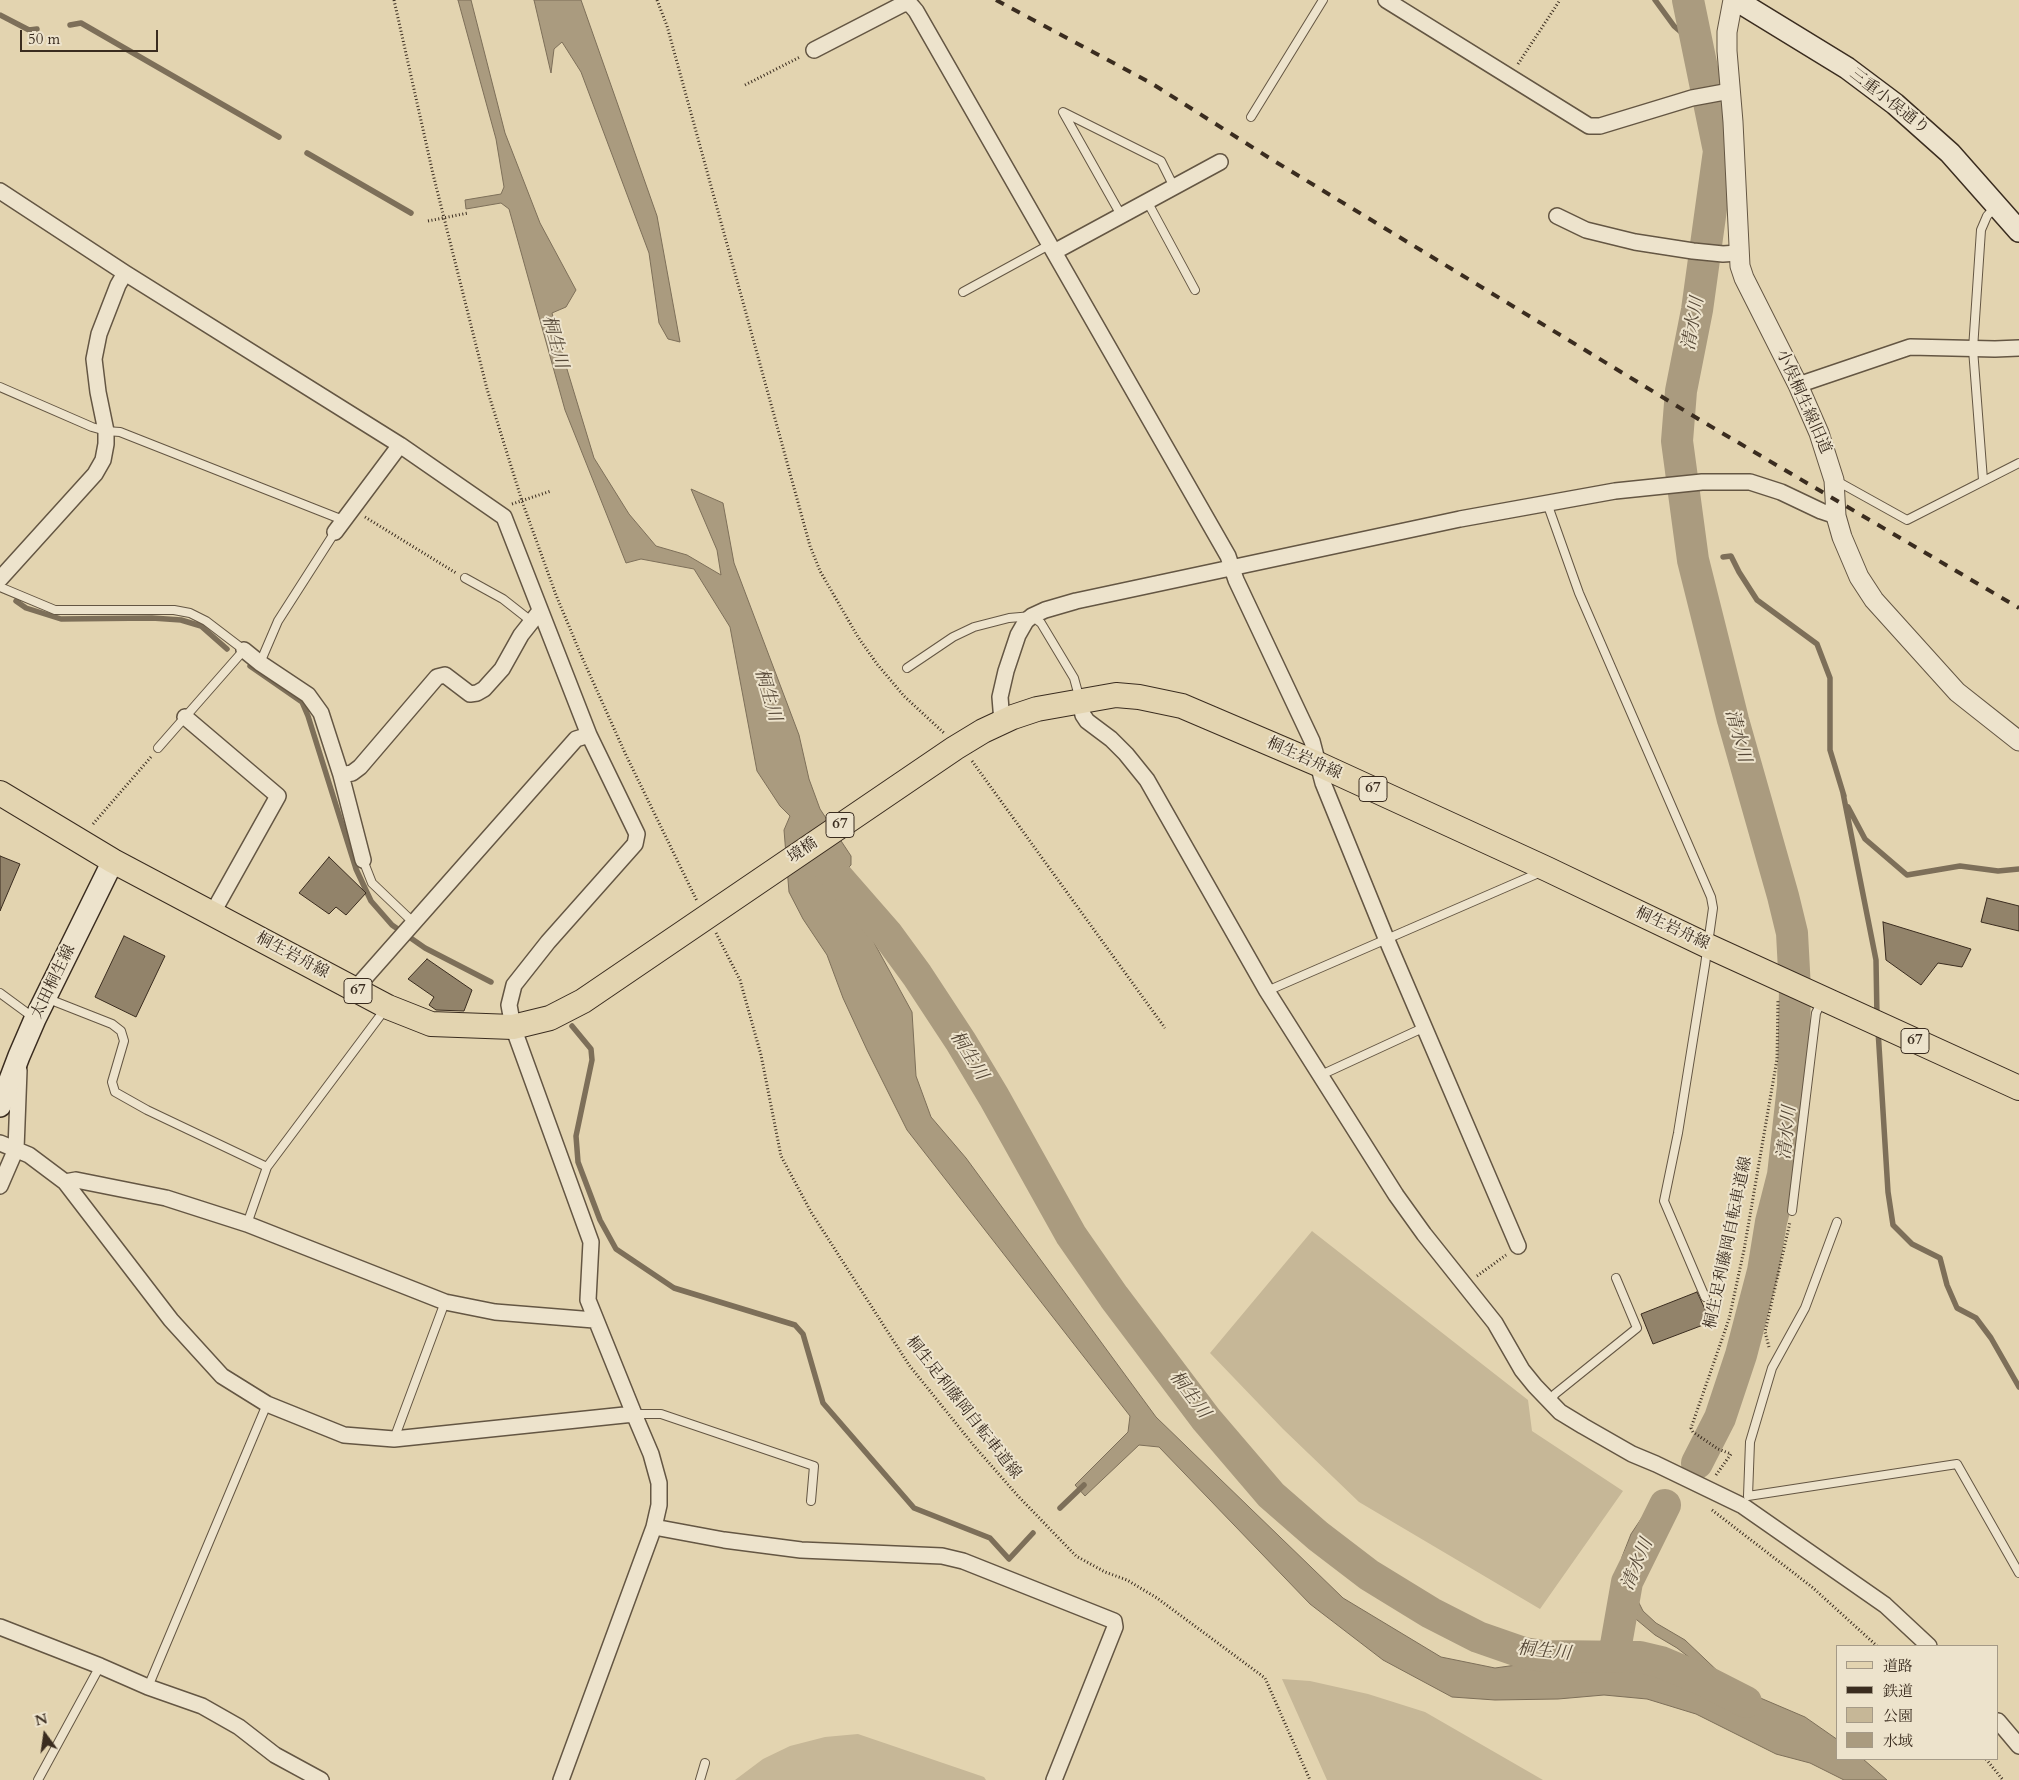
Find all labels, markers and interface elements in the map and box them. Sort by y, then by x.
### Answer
scale bar [22,20,160,52]
text: 50 m [28,29,60,49]
street label: 三重小俣通り [1845,65,1933,139]
water label: 清水川 [1679,296,1709,352]
water label: 桐生川 [537,313,571,371]
street label: 小俣桐生線旧道 [1771,347,1835,457]
water label: 桐生川 [749,666,785,724]
water label: 清水川 [1720,707,1754,765]
street label: 桐生岩舟線 [1264,734,1344,784]
road number: 67 [1359,776,1387,802]
road number: 67 [826,812,854,838]
street label: 境橋 [784,834,822,868]
street label: 桐生岩舟線 [1632,903,1712,955]
street label: 桐生岩舟線 [252,929,332,983]
street label: 太田桐生線 [28,942,80,1022]
road number: 67 [344,978,372,1004]
water label: 桐生川 [945,1027,991,1085]
road number: 67 [1901,1028,1929,1054]
water label: 清水川 [1774,1105,1802,1161]
street label: 桐生足利藤岡自転車道線 [1701,1155,1757,1331]
street label: 桐生足利藤岡自転車道線 [901,1333,1025,1483]
water label: 桐生川 [1164,1367,1214,1423]
water label: 清水川 [1618,1536,1658,1594]
water label: 桐生川 [1516,1638,1572,1666]
legend [1836,1645,1999,1760]
text: 道路 [1883,1656,1913,1676]
text: 鉄道 [1883,1681,1913,1701]
text: 公園 [1883,1706,1913,1726]
text: N [33,1709,49,1731]
north arrow [20,1710,70,1760]
text: 水域 [1883,1731,1913,1751]

